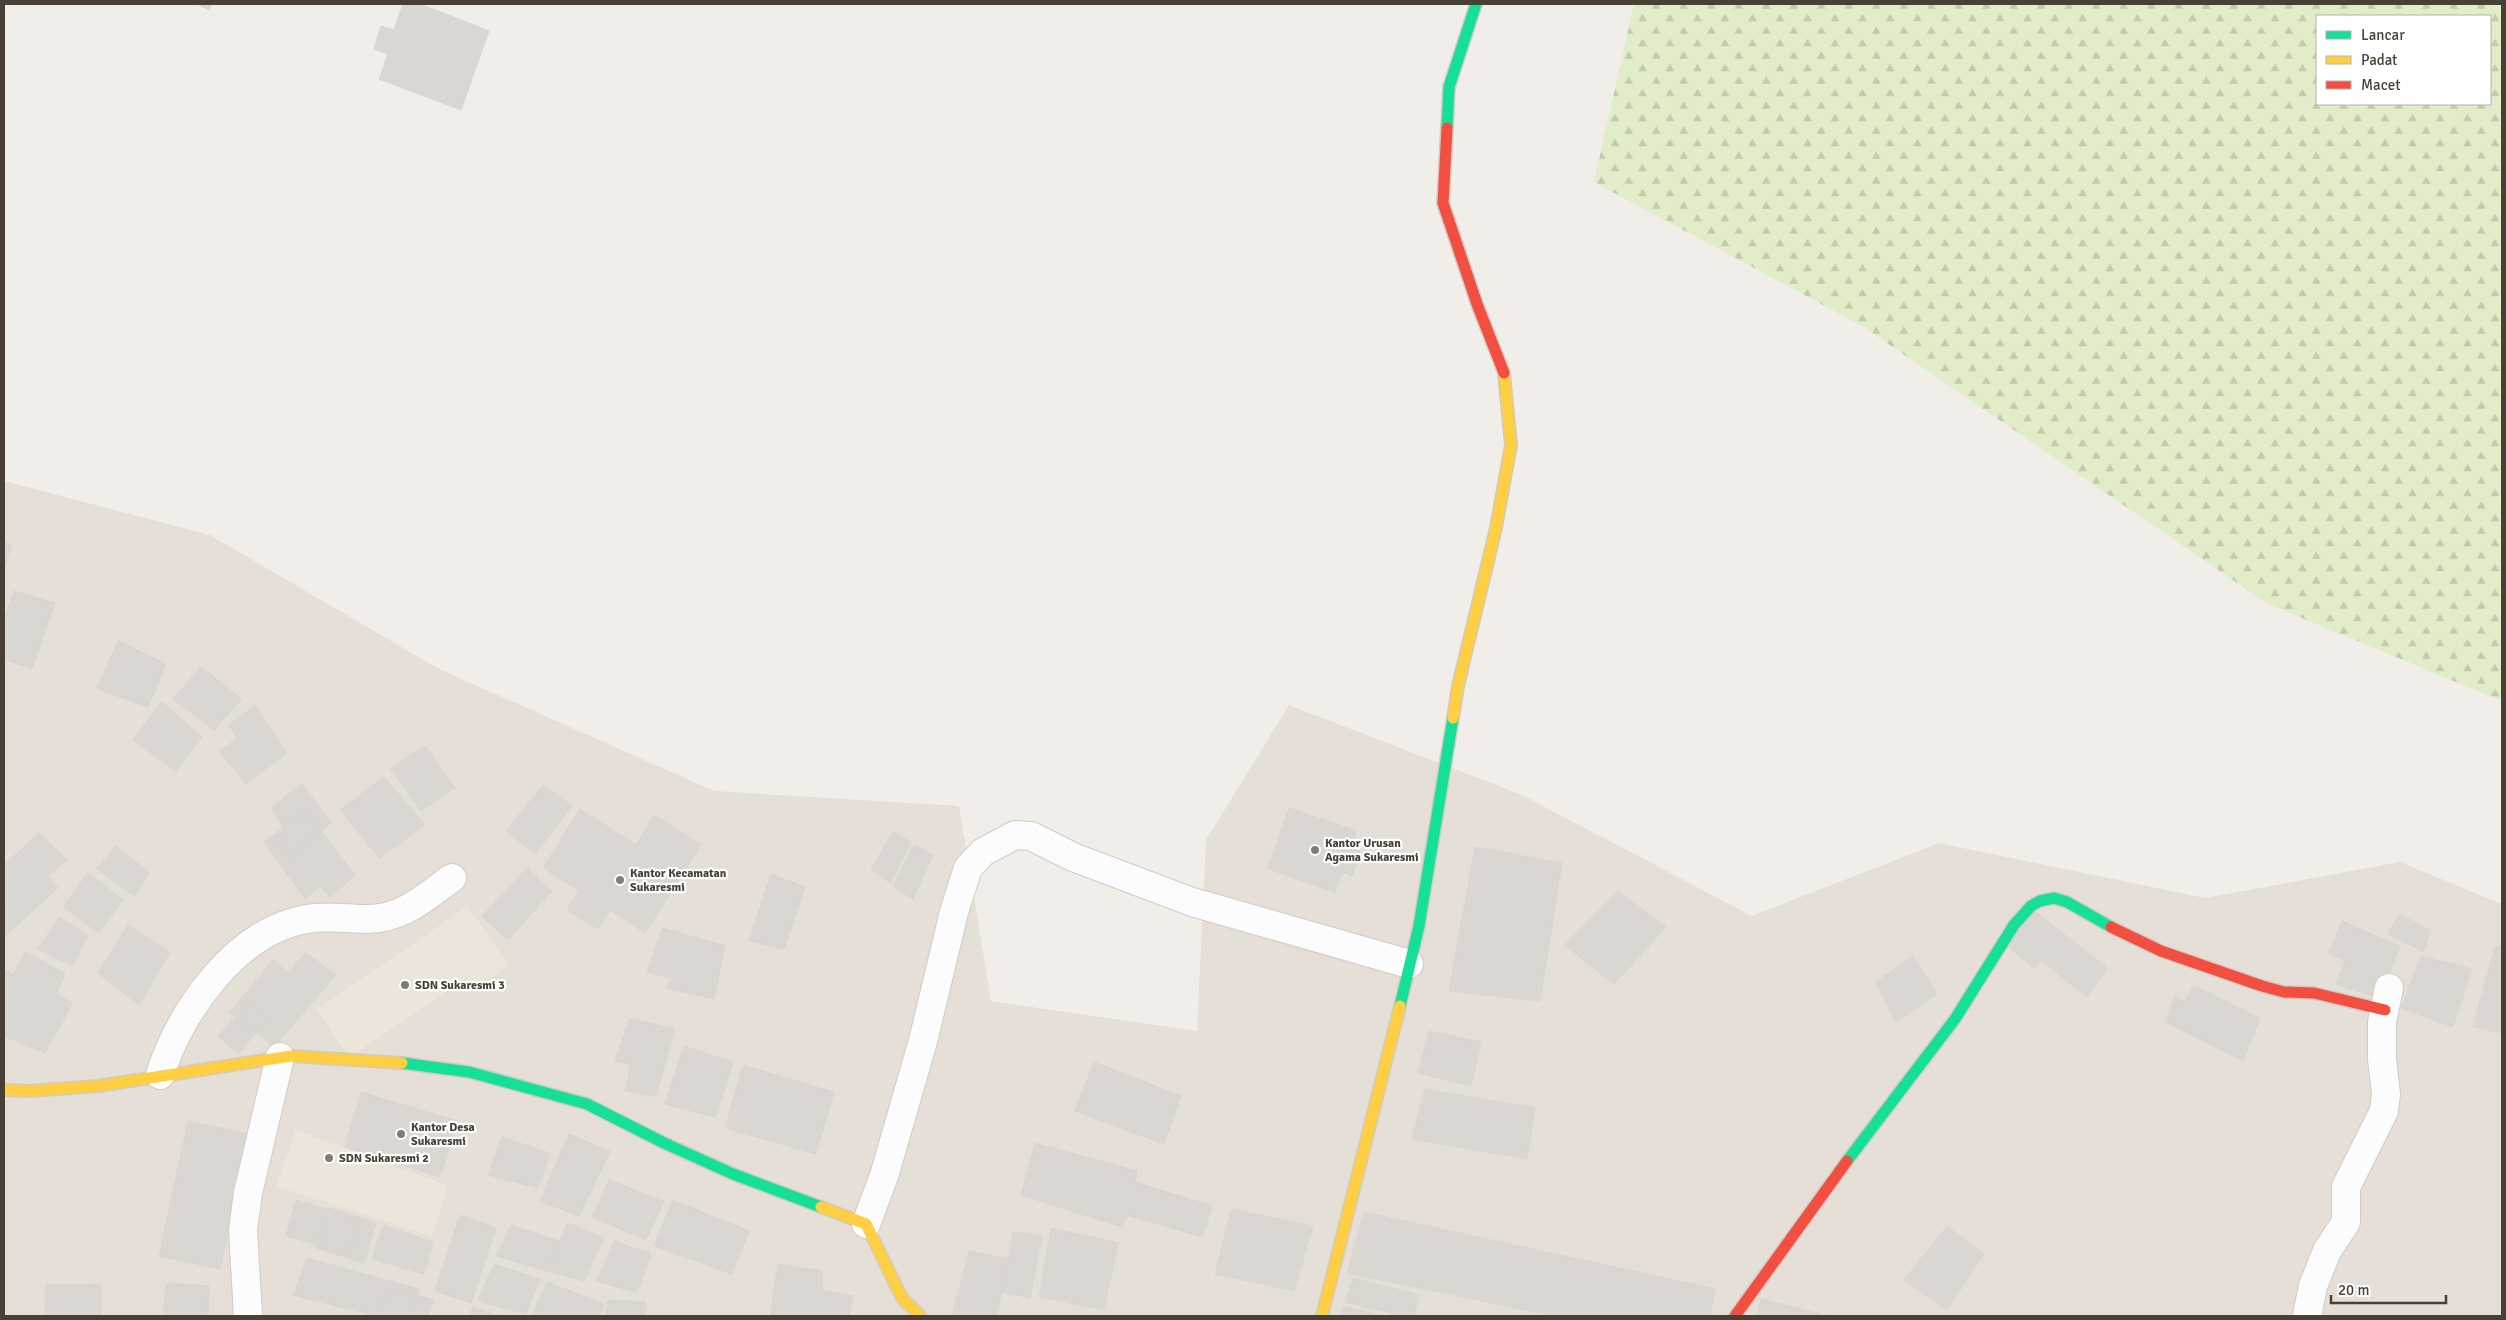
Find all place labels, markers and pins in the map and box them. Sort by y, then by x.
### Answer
place label: Kantor Urusan Agama Sukaresmi [1325,836,1418,865]
marker: Kantor Urusan Agama Sukaresmi [1309,844,1321,856]
place label: Kantor Kecamatan Sukaresmi [630,866,727,895]
marker: Kantor Kecamatan Sukaresmi [614,874,626,886]
place label: SDN Sukaresmi 3 [415,978,505,993]
marker: SDN Sukaresmi 3 [399,979,411,991]
place label: Kantor Desa Sukaresmi [411,1120,475,1149]
marker: Kantor Desa Sukaresmi [395,1128,407,1140]
place label: SDN Sukaresmi 2 [339,1151,429,1166]
marker: SDN Sukaresmi 2 [323,1152,335,1164]

